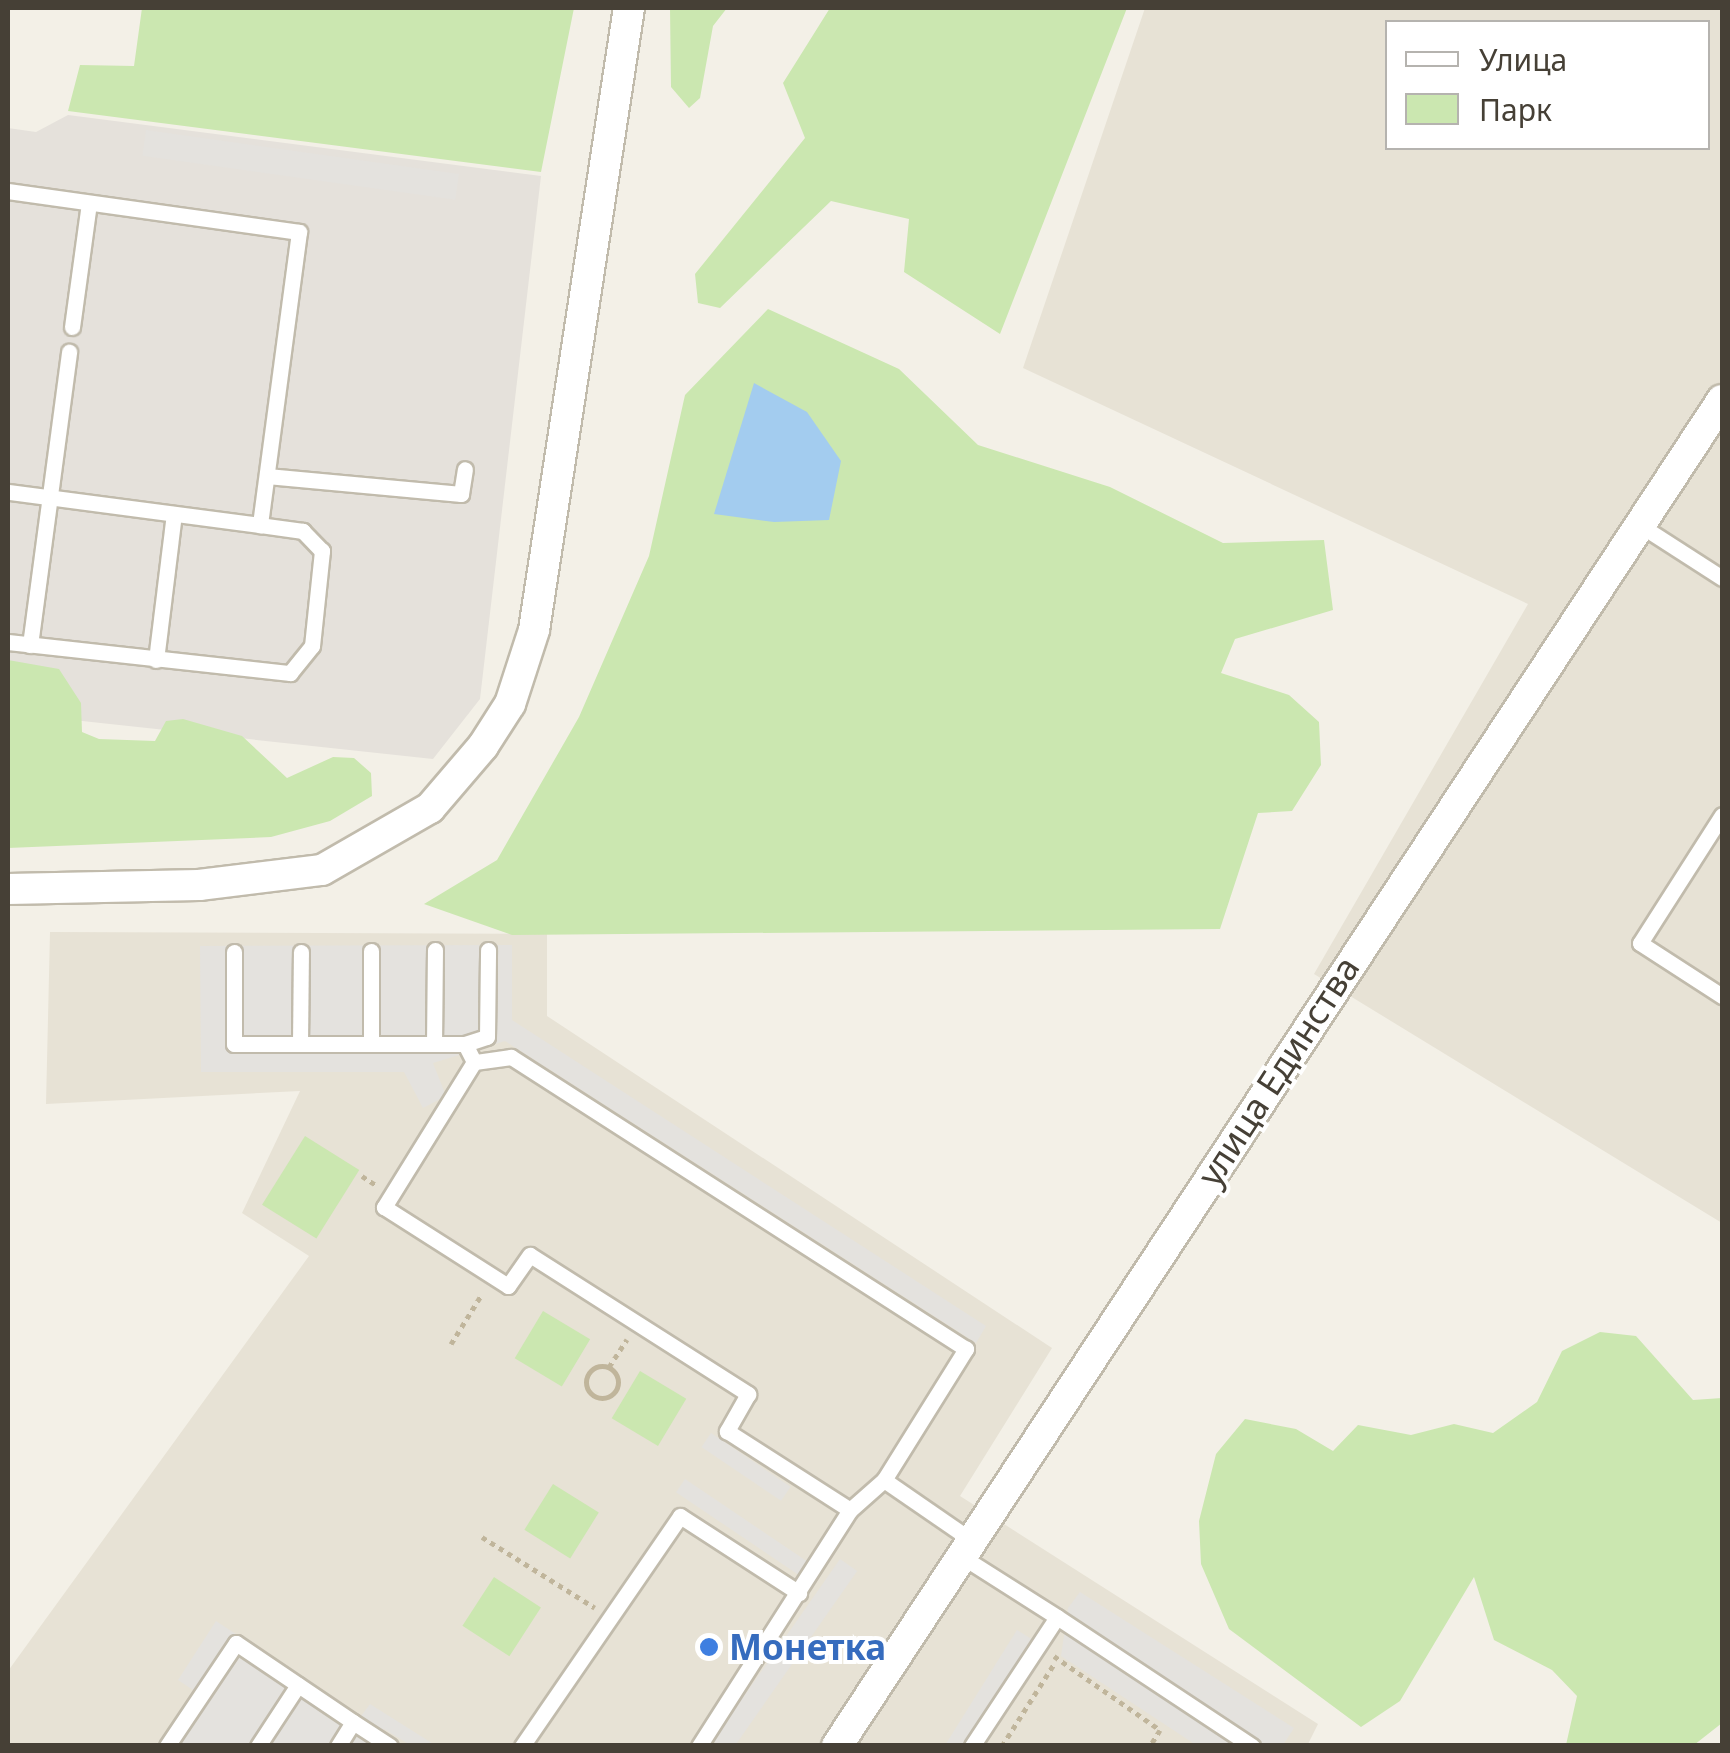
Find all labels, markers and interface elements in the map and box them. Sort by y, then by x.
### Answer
legend [1385,20,1710,150]
text: Улица [1479,39,1567,80]
text: Парк [1479,89,1552,130]
street label: улица Единства [1188,948,1368,1194]
place label: Монетка [729,1626,886,1668]
marker: Монетка [698,1636,720,1658]

